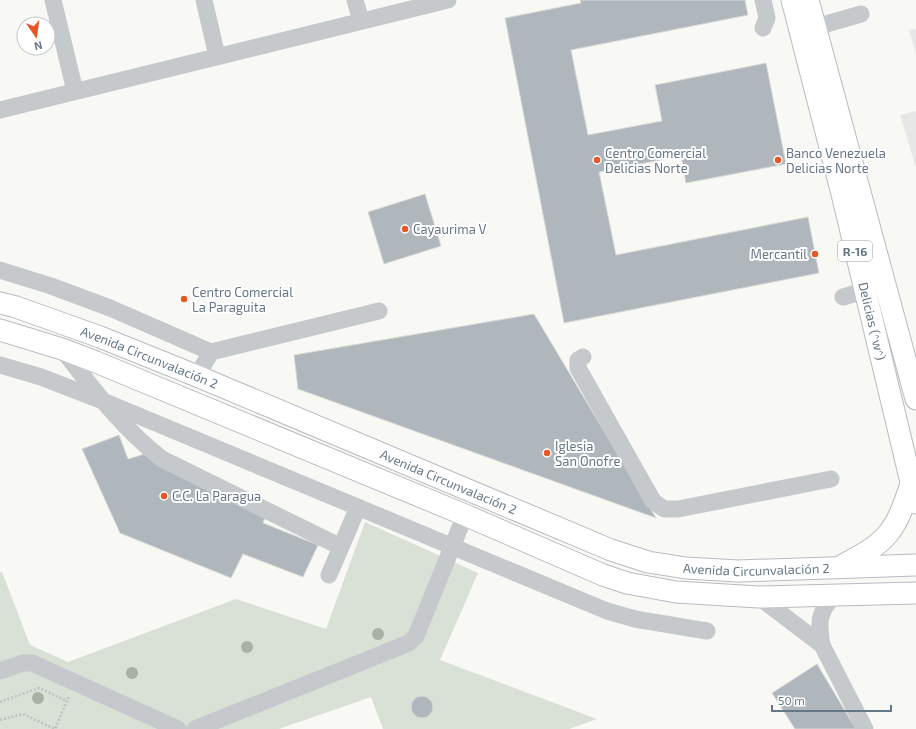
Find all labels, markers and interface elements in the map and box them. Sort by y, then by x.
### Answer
north arrow [16,16,56,56]
text: N [33,39,44,53]
place label: Centro Comercial Delicias Norte [605,145,706,176]
place label: Banco Venezuela Delicias Norte [786,145,886,176]
marker: Centro Comercial Delicias Norte [592,155,602,165]
marker: Banco Venezuela Delicias Norte [773,155,783,165]
place label: Cayaurima V [413,221,486,237]
marker: Cayaurima V [400,224,410,234]
road number: R-16 [838,241,872,261]
place label: Mercantil [750,246,807,262]
marker: Mercantil [810,249,820,259]
street label: Delicias (^w^) [855,280,890,362]
place label: Centro Comercial La Paraguita [192,284,293,315]
marker: Centro Comercial La Paraguita [179,294,189,304]
street label: Avenida Circunvalación 2 [78,323,220,392]
place label: Iglesia San Onofre [555,438,620,469]
street label: Avenida Circunvalación 2 [378,446,519,517]
marker: Iglesia San Onofre [542,448,552,458]
place label: C.C. La Paragua [172,488,261,504]
marker: C.C. La Paragua [159,491,169,501]
street label: Avenida Circunvalación 2 [683,560,830,579]
scale bar [772,687,891,713]
text: 50 m [778,693,805,707]

